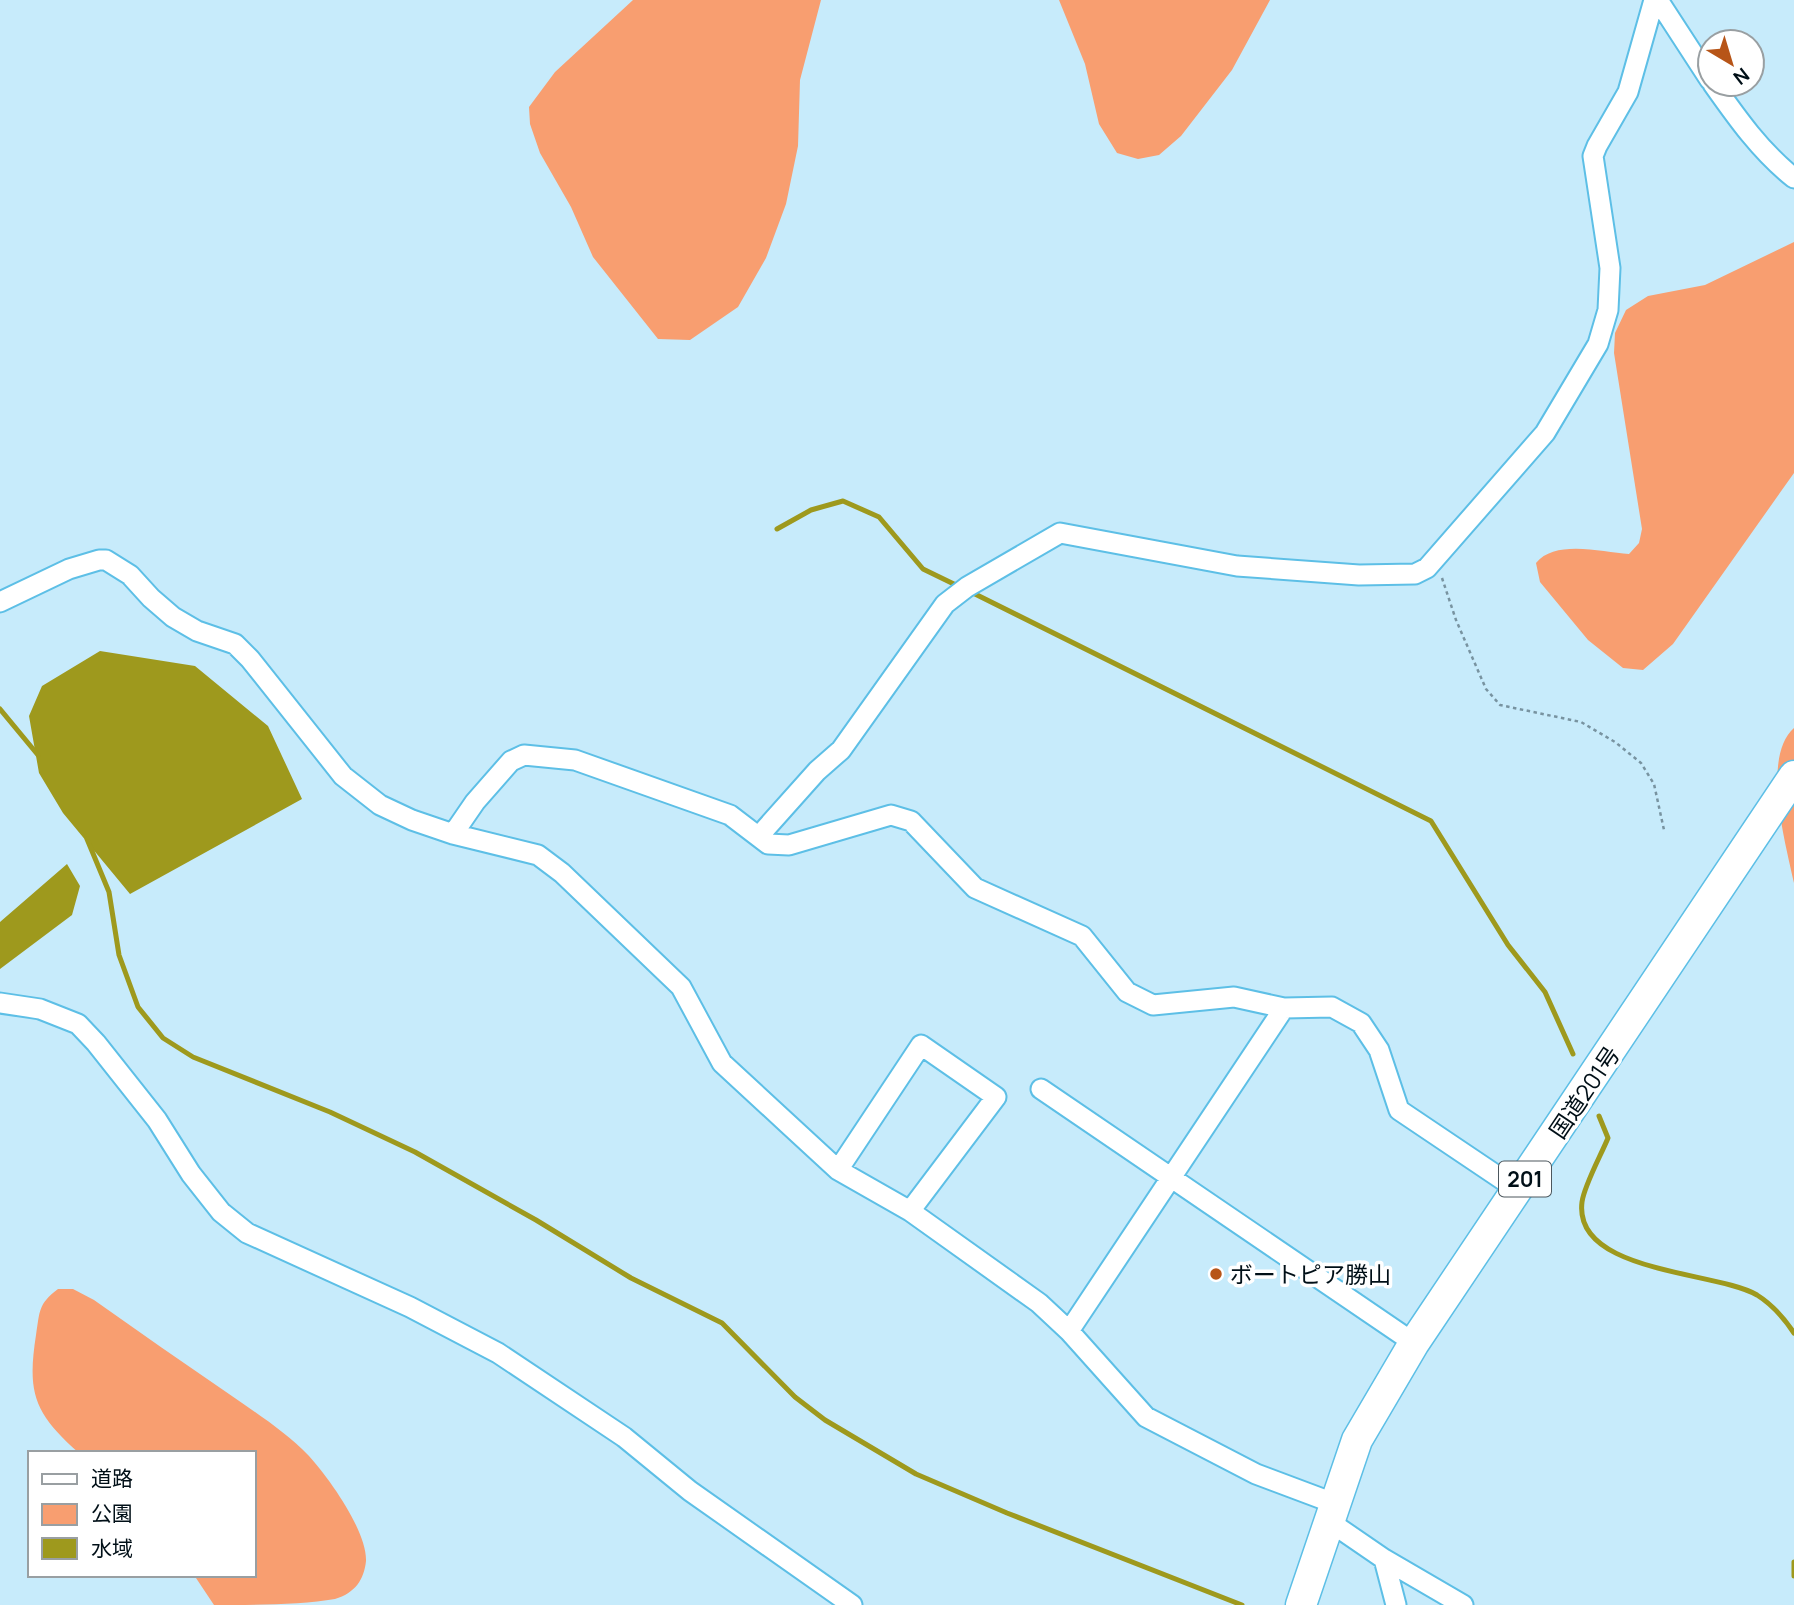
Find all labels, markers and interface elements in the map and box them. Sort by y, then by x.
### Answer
north arrow [1696,28,1766,98]
text: N [1728,62,1755,91]
street label: 国道201号 [1541,1039,1627,1145]
road number: 201 [1499,1162,1551,1196]
place label: ボートピア勝山 [1230,1258,1391,1290]
marker: ボートピア勝山 [1208,1266,1224,1282]
legend [28,1451,256,1577]
text: 道路 [91,1464,133,1492]
text: 公園 [91,1499,133,1527]
text: 水域 [91,1534,133,1562]

